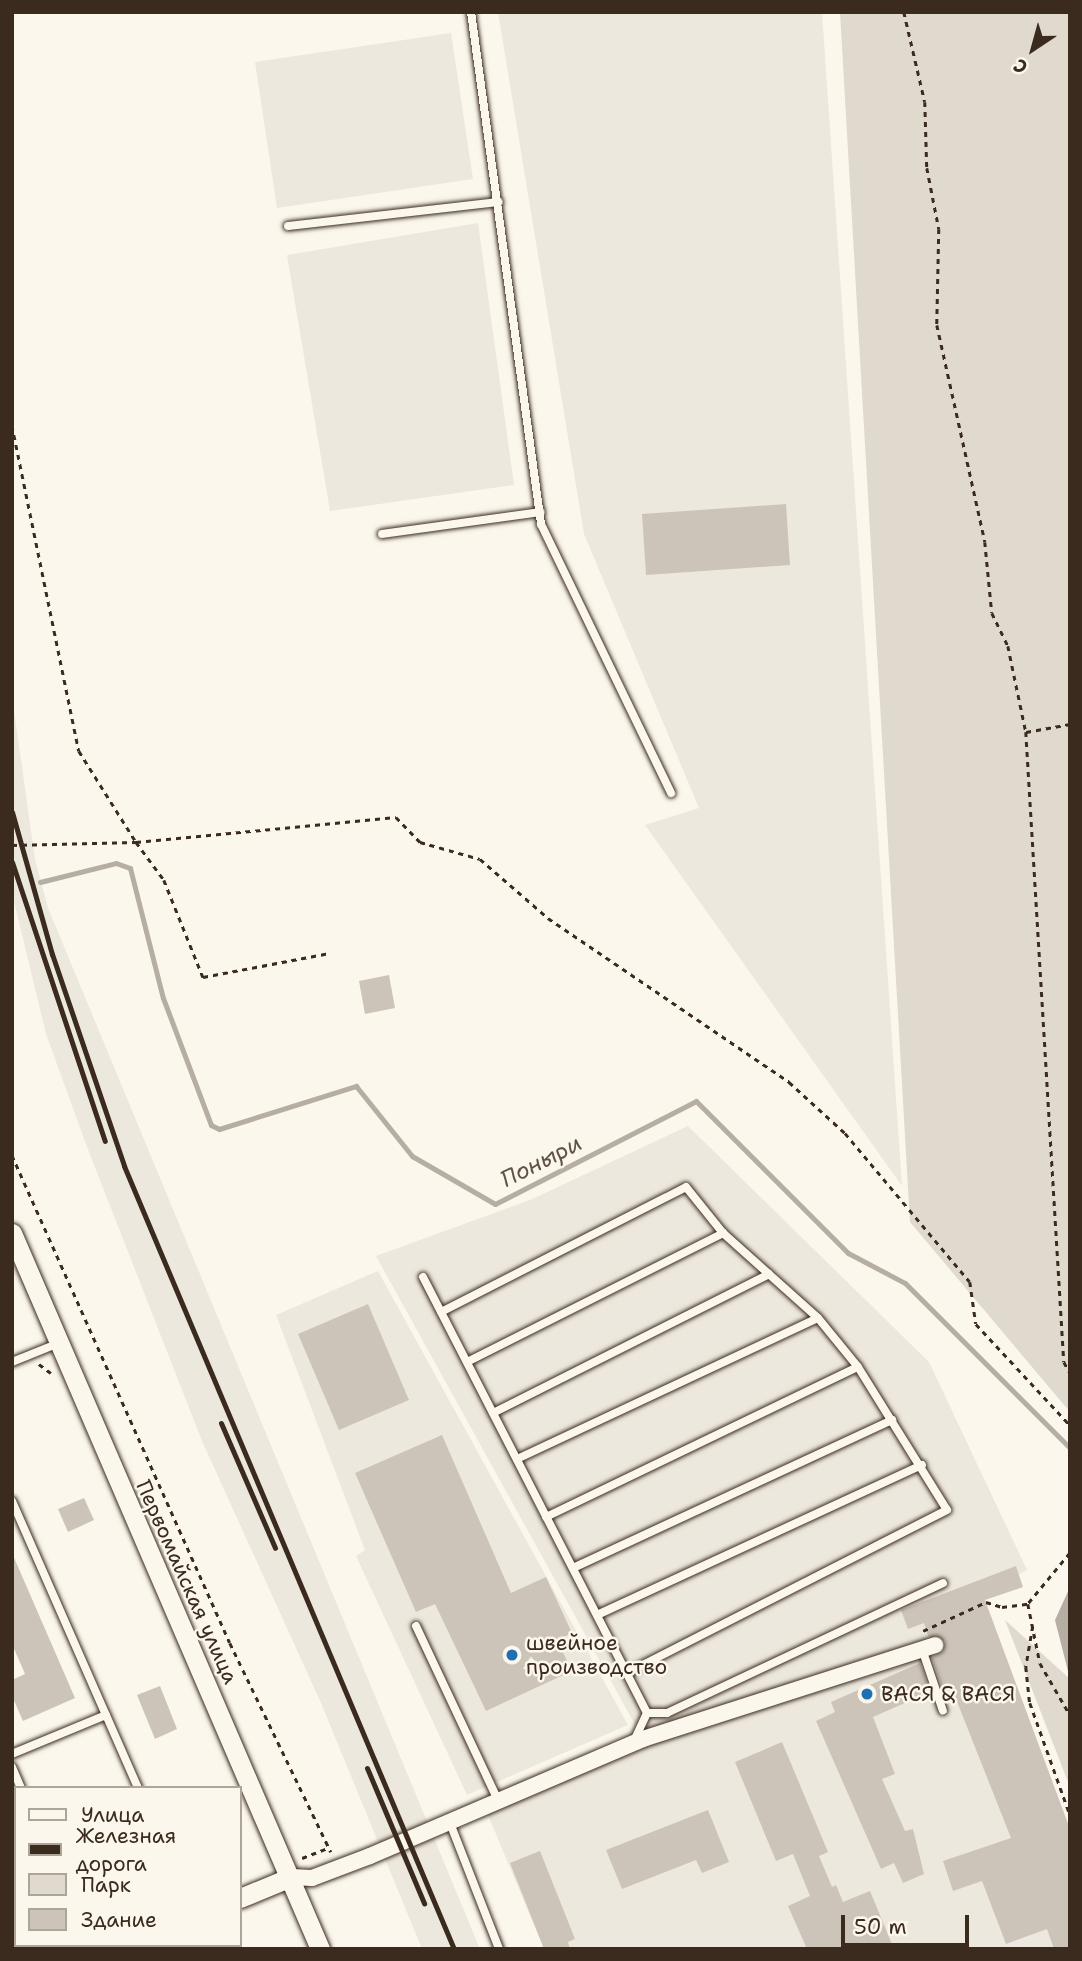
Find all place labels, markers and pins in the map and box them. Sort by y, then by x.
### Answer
place label: швейное производство [526,1630,667,1680]
marker: швейное производство [504,1647,520,1663]
place label: ВАСЯ & ВАСЯ [881,1681,1015,1707]
marker: ВАСЯ & ВАСЯ [859,1686,875,1702]

